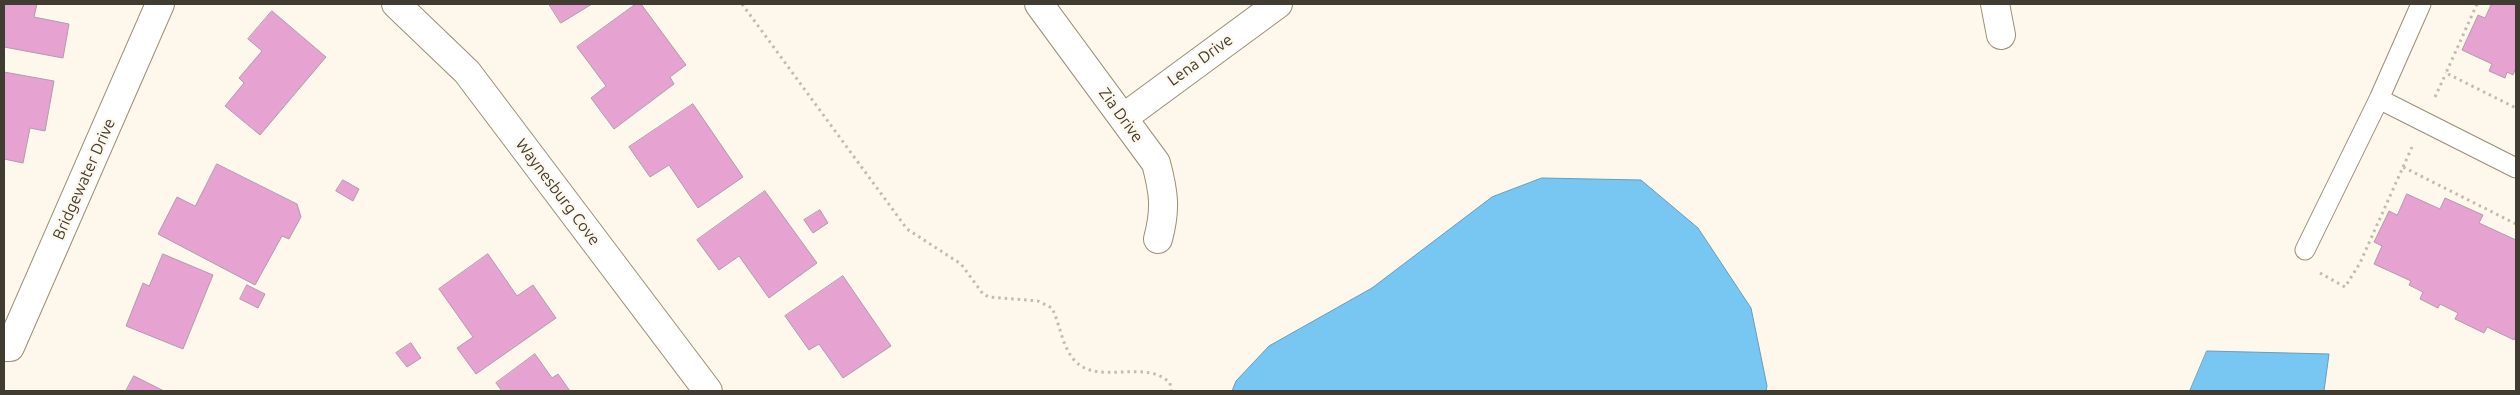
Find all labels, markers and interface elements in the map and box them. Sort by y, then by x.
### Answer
street label: Lena Drive [1164,30,1236,90]
street label: Zia Drive [1095,84,1147,146]
street label: Bridgewater Drive [49,115,119,243]
street label: Waynesburg Cove [512,135,604,249]

